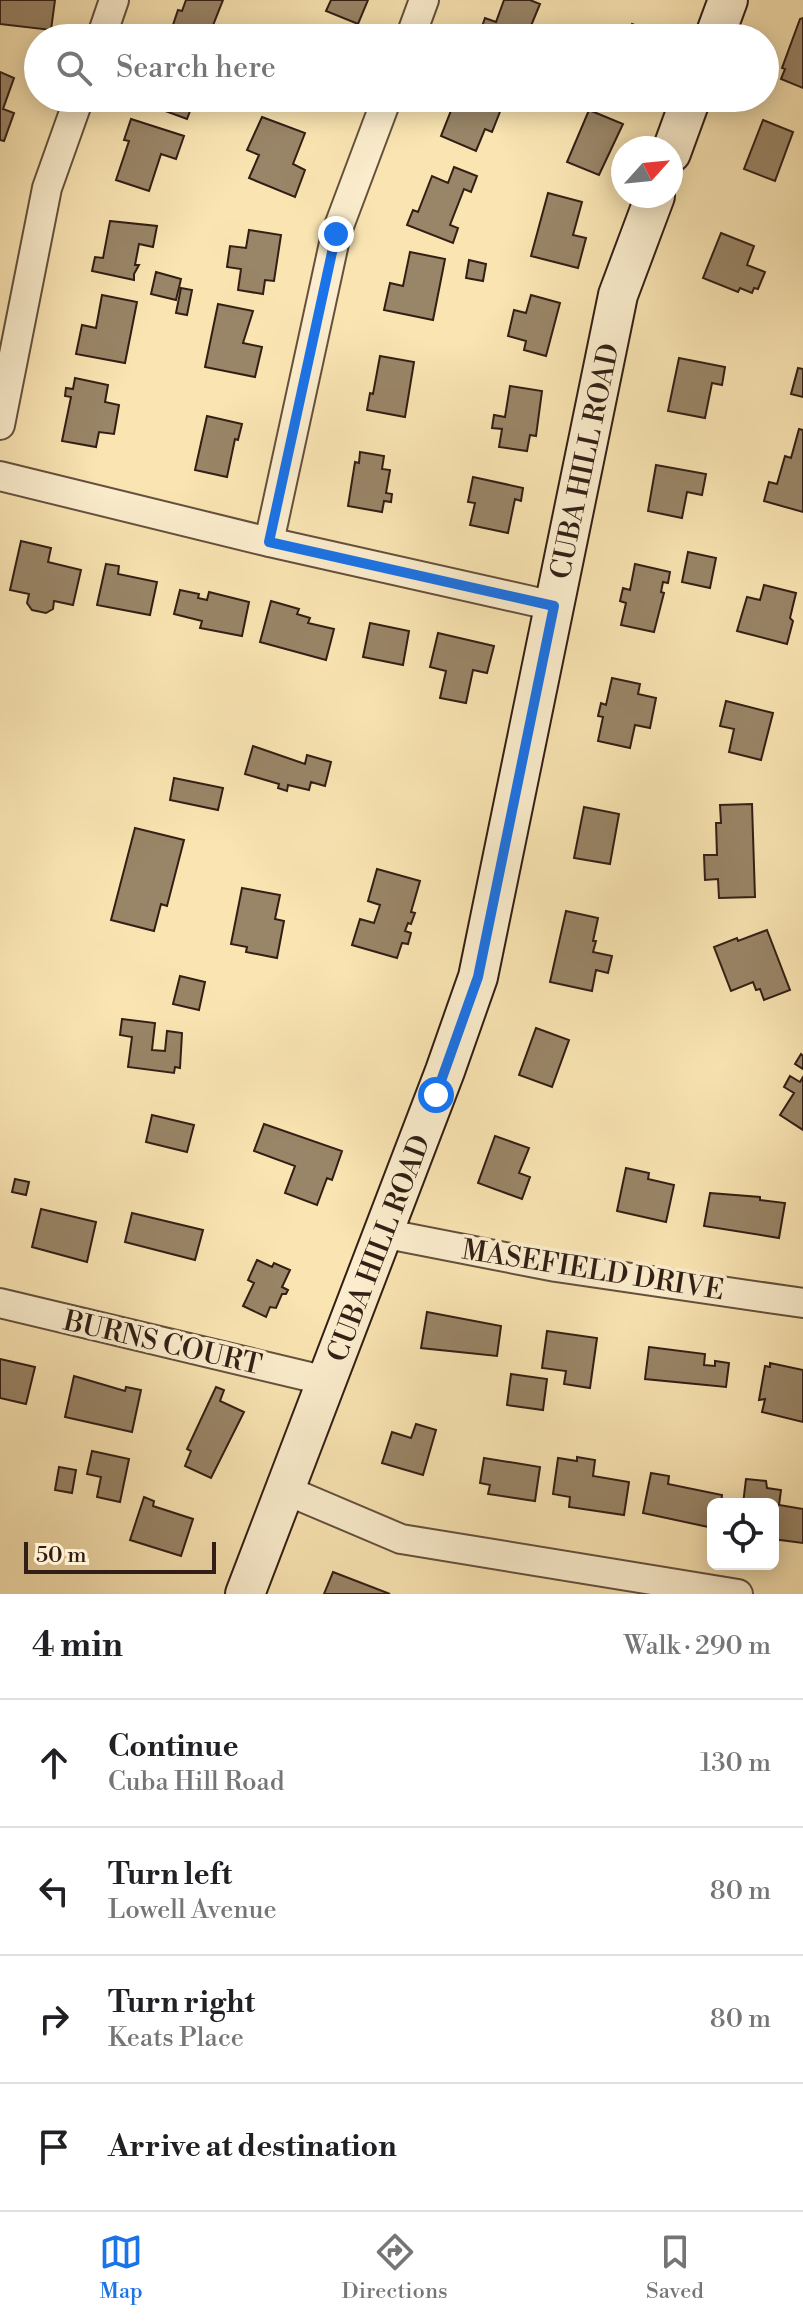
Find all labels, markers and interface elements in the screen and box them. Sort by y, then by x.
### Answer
search box [24,24,779,112]
icon: search [52,46,96,90]
text: Search here [116,49,276,87]
north arrow [611,136,683,208]
route end [318,216,354,252]
street label: CUBA HILL ROAD [543,340,628,582]
route start [418,1077,454,1113]
street label: CUBA HILL ROAD [320,1130,439,1367]
street label: MASEFIELD DRIVE [459,1232,726,1308]
street label: BURNS COURT [59,1303,265,1383]
map controls [707,1498,779,1570]
button: locate [707,1498,779,1570]
scale bar [24,1538,216,1574]
text: 50 m [36,1542,87,1569]
text: 4 min [32,1625,123,1667]
text: Walk · 290 m [624,1630,771,1662]
text: Continue [108,1728,239,1766]
icon: ahead [32,1741,76,1785]
text: 130 m [700,1747,771,1779]
text: Cuba Hill Road [108,1766,284,1798]
text: Turn left [108,1856,232,1894]
icon: left [32,1869,76,1913]
text: 80 m [710,1875,771,1907]
text: Lowell Avenue [108,1894,277,1926]
text: Turn right [108,1984,255,2022]
icon: right [32,1997,76,2041]
text: 80 m [710,2003,771,2035]
text: Keats Place [108,2022,244,2054]
icon: arrive [32,2125,76,2169]
text: Arrive at destination [108,2128,397,2166]
tab: Map [99,2230,143,2305]
tab: Directions [342,2230,448,2305]
tab: Saved [646,2230,704,2305]

